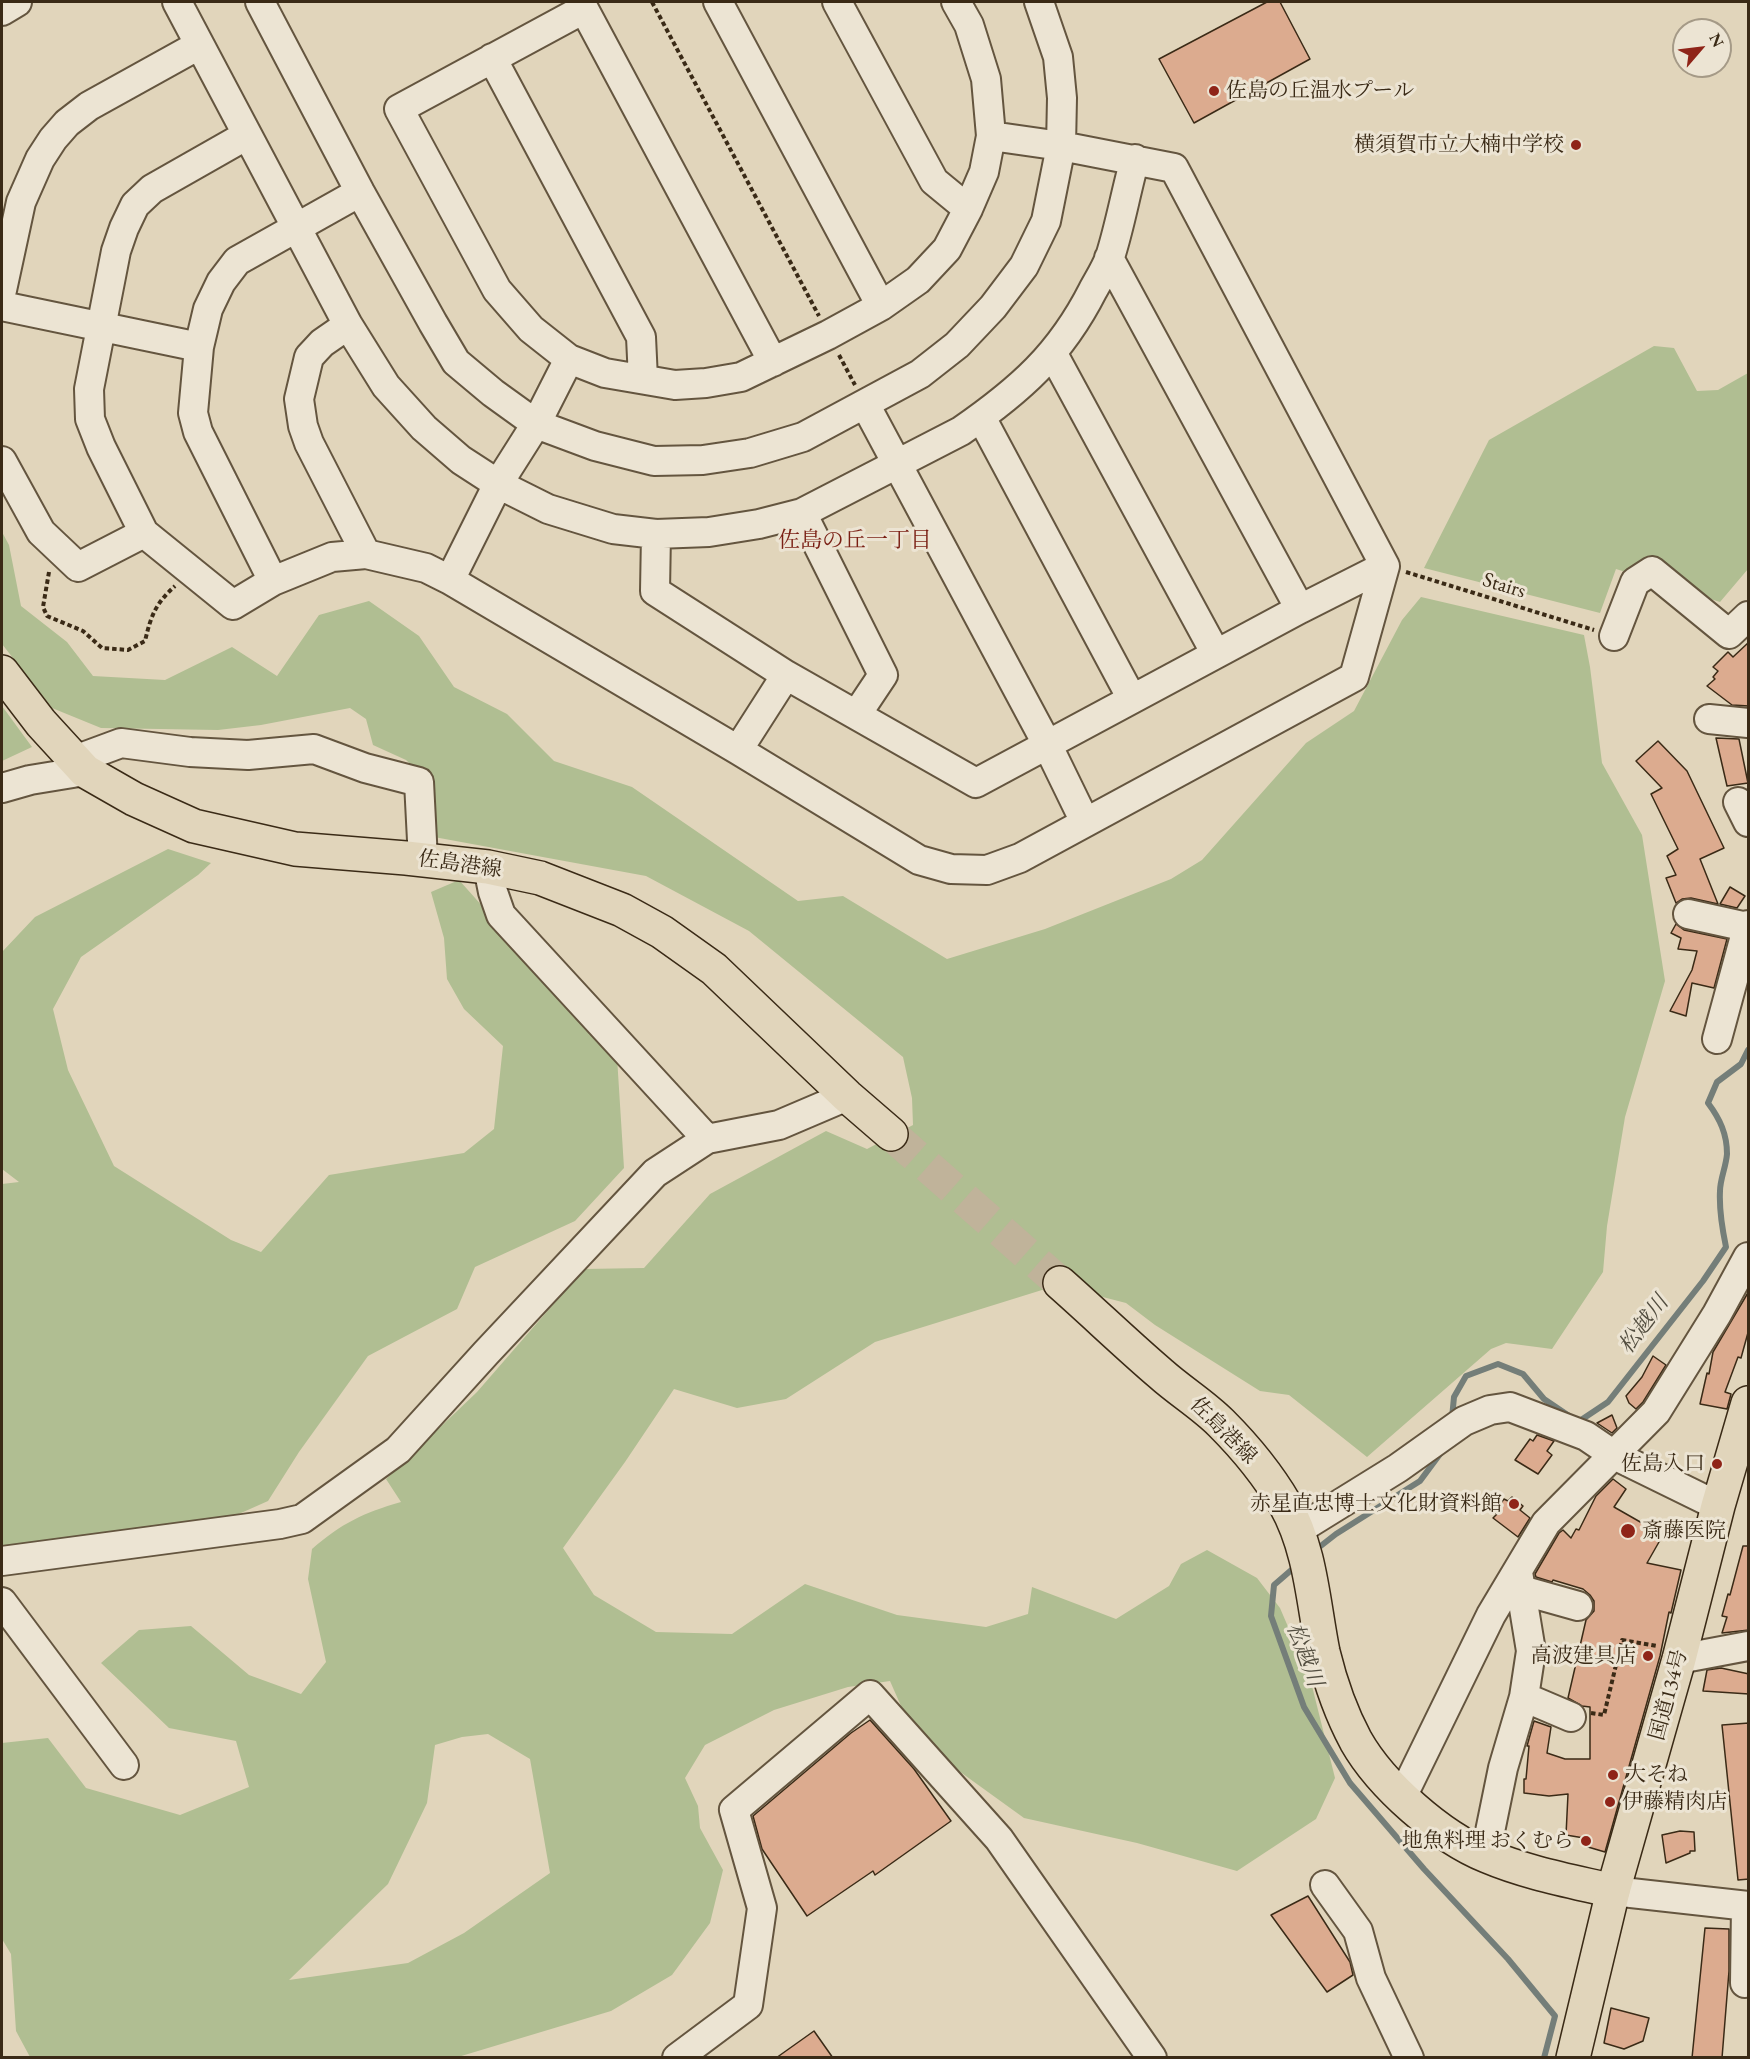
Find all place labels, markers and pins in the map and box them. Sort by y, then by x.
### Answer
place label: 佐島の丘温水プール [1226,78,1414,104]
marker: 佐島の丘温水プール [1207,84,1221,98]
place label: 横須賀市立大楠中学校 [1354,132,1564,158]
marker: 横須賀市立大楠中学校 [1569,138,1583,152]
place label: 佐島入口 [1621,1451,1705,1477]
marker: 佐島入口 [1710,1457,1724,1471]
place label: 赤星直忠博士文化財資料館 [1250,1491,1502,1517]
marker: 赤星直忠博士文化財資料館 [1507,1497,1521,1511]
place label: 斎藤医院 [1642,1518,1726,1544]
marker: 斎藤医院 [1619,1522,1637,1540]
place label: 高波建具店 [1531,1643,1636,1669]
marker: 高波建具店 [1641,1649,1655,1663]
place label: 大そね [1625,1762,1688,1788]
marker: 大そね [1606,1768,1620,1782]
place label: 伊藤精肉店 [1622,1789,1727,1815]
marker: 伊藤精肉店 [1603,1795,1617,1809]
place label: 地魚料理 おくむら [1402,1828,1574,1854]
marker: 地魚料理 おくむら [1579,1834,1593,1848]

